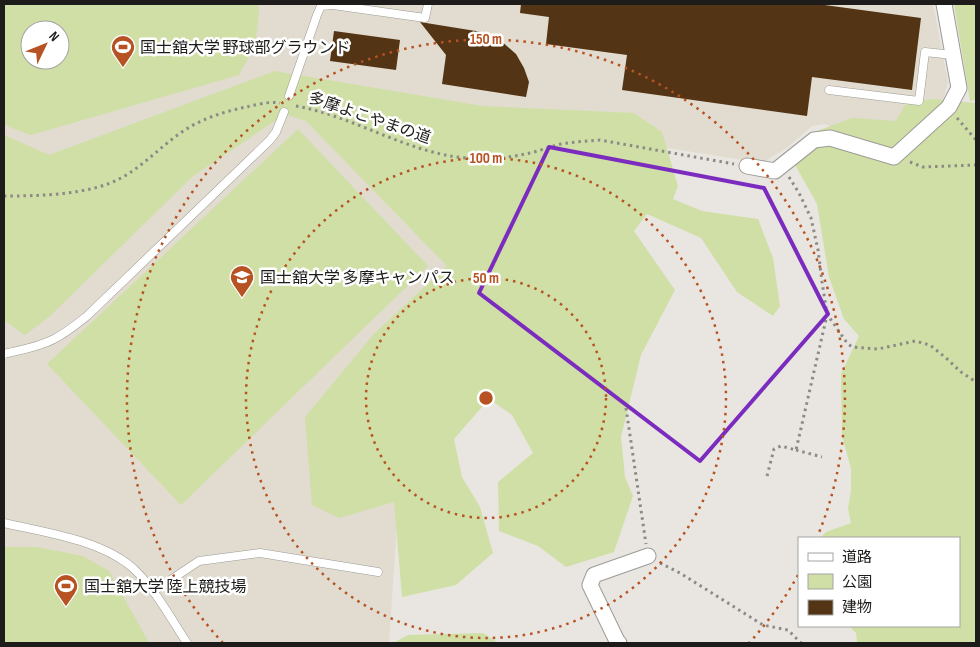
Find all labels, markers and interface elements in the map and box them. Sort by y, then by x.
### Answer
north arrow [20,20,70,70]
text: N [45,28,63,45]
text: 150 m [470,30,502,49]
sports icon: 国士舘大学 野球部グラウンド [110,34,136,68]
place label: 国士舘大学 野球部グラウンド [140,39,351,58]
street label: 多摩よこやまの道 [306,89,433,148]
text: 100 m [470,149,502,168]
school or university icon: 国士舘大学 多摩キャンパス [229,264,255,298]
place label: 国士舘大学 多摩キャンパス [260,269,455,288]
text: 50 m [473,269,499,288]
centre of rings [477,389,495,407]
legend [798,537,960,627]
text: 道路 [842,548,872,567]
sports icon: 国士舘大学 陸上競技場 [53,573,79,607]
text: 公園 [842,573,872,592]
place label: 国士舘大学 陸上競技場 [84,578,247,597]
text: 建物 [842,598,872,617]

